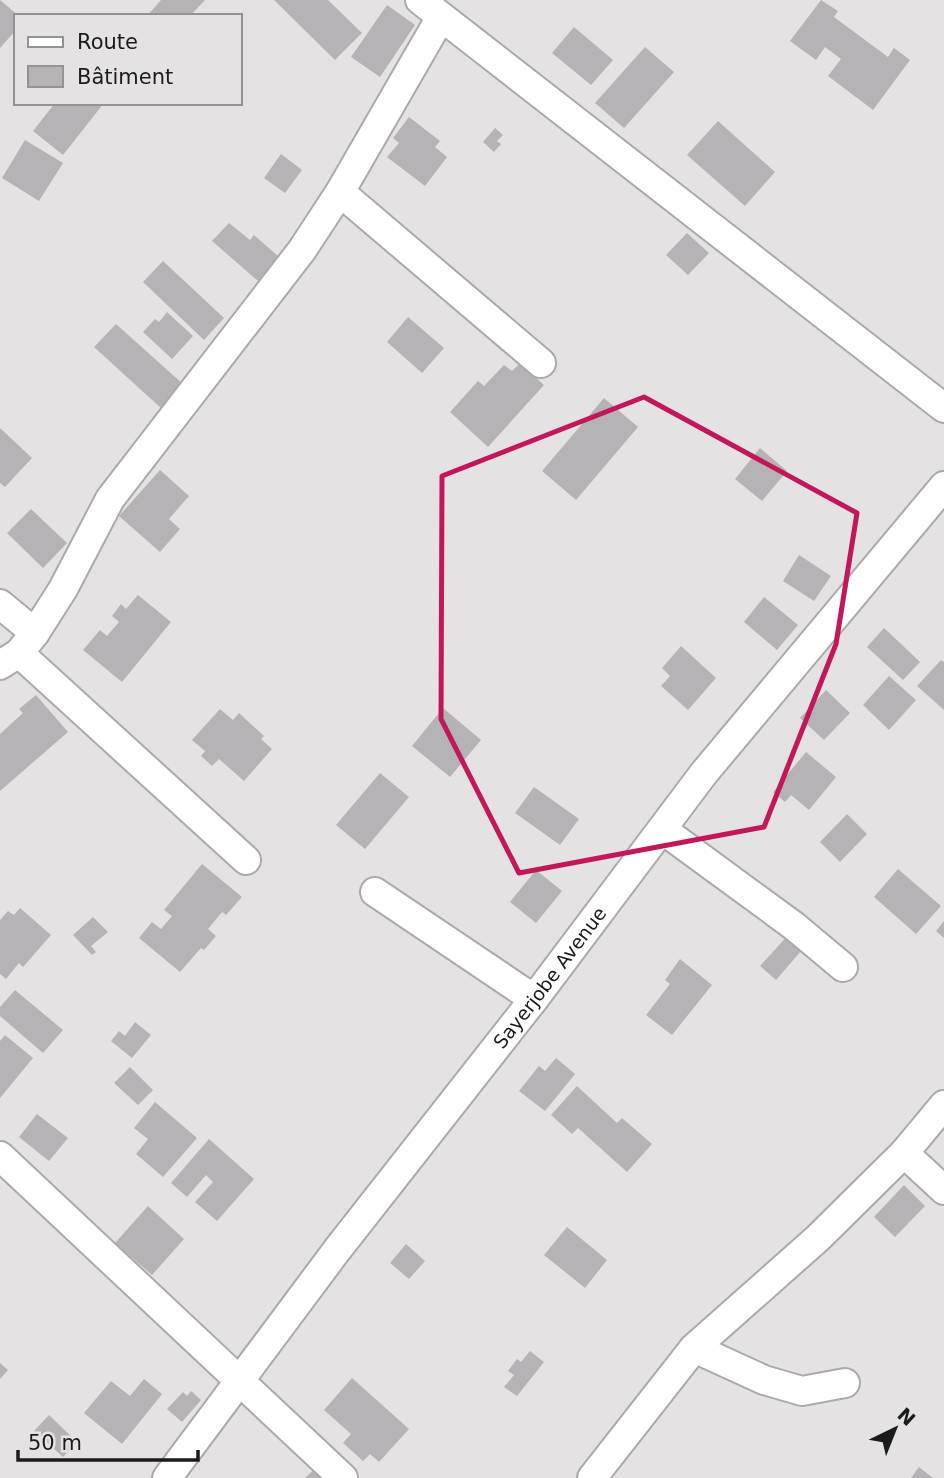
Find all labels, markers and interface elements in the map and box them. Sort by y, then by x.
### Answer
legend [14,14,242,105]
text: Route [77,30,138,54]
text: Bâtiment [77,65,173,89]
street label: Sayerjobe Avenue [489,903,610,1053]
north arrow [860,1394,930,1464]
text: N [893,1403,920,1430]
scale bar [18,1418,198,1462]
text: 50 m [28,1431,82,1455]

